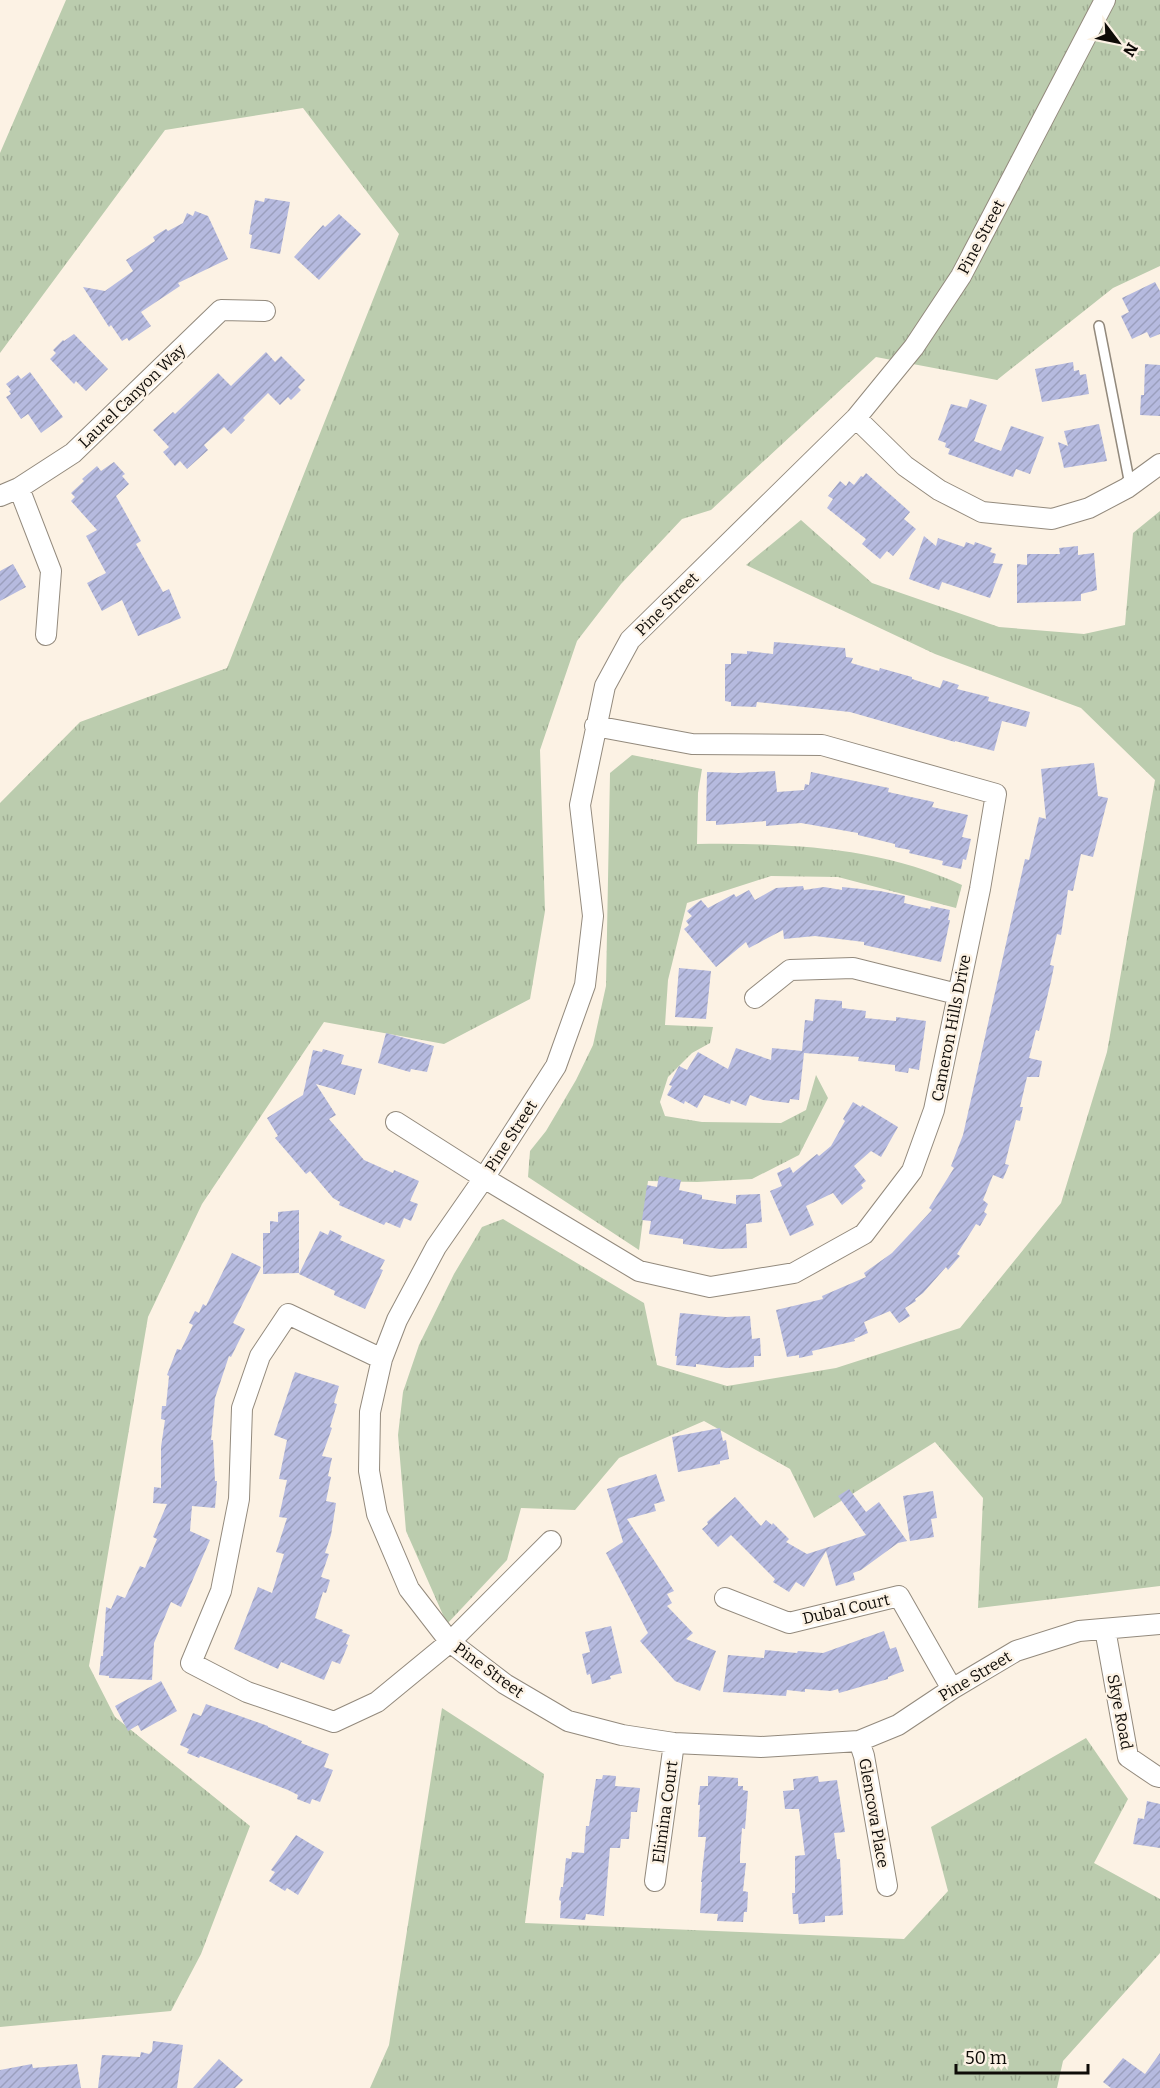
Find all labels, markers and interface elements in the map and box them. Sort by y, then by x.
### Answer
north arrow [1088,12,1148,72]
text: N [1119,39,1142,60]
street label: Pine Street [954,196,1009,277]
street label: Laurel Canyon Way [75,340,190,452]
street label: Pine Street [632,568,703,639]
street label: Cameron Hills Drive [927,953,975,1103]
street label: Pine Street [481,1097,541,1175]
street label: Dubal Court [801,1590,892,1628]
street label: Pine Street [450,1638,528,1702]
street label: Pine Street [935,1647,1015,1705]
street label: Skye Road [1103,1673,1137,1752]
street label: Glencova Place [855,1757,893,1869]
street label: Elimina Court [648,1759,682,1864]
scale bar [956,2037,1088,2075]
text: 50 m [965,2047,1007,2069]

